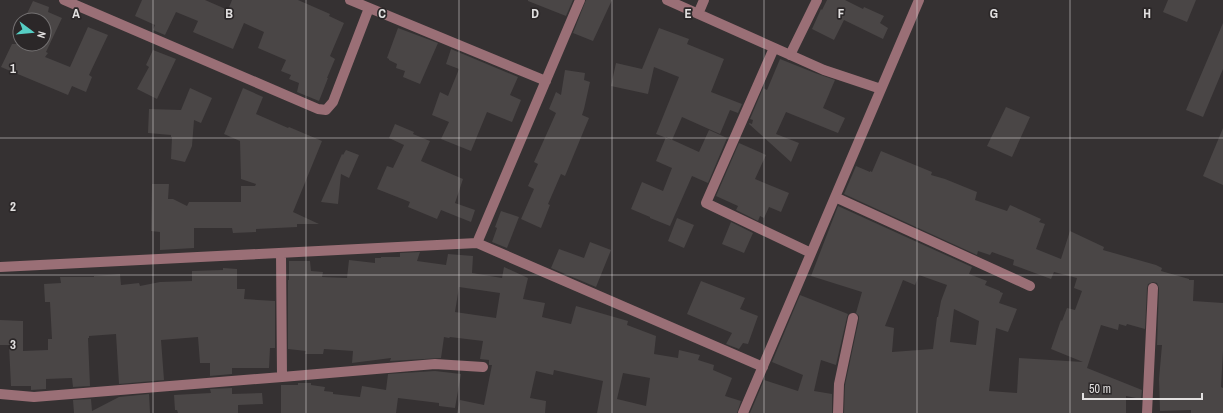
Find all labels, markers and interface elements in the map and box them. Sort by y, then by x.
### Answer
text: A [72,5,80,22]
text: B [225,5,233,22]
text: C [378,5,386,22]
text: D [531,5,539,22]
text: E [684,5,692,22]
text: F [838,5,845,22]
text: G [990,5,998,22]
text: H [1143,5,1151,22]
north arrow [12,12,52,52]
text: N [34,30,49,40]
text: 1 [10,60,16,77]
text: 2 [10,198,16,215]
text: 3 [10,336,16,353]
scale bar [1083,375,1202,401]
text: 50 m [1089,381,1111,397]

